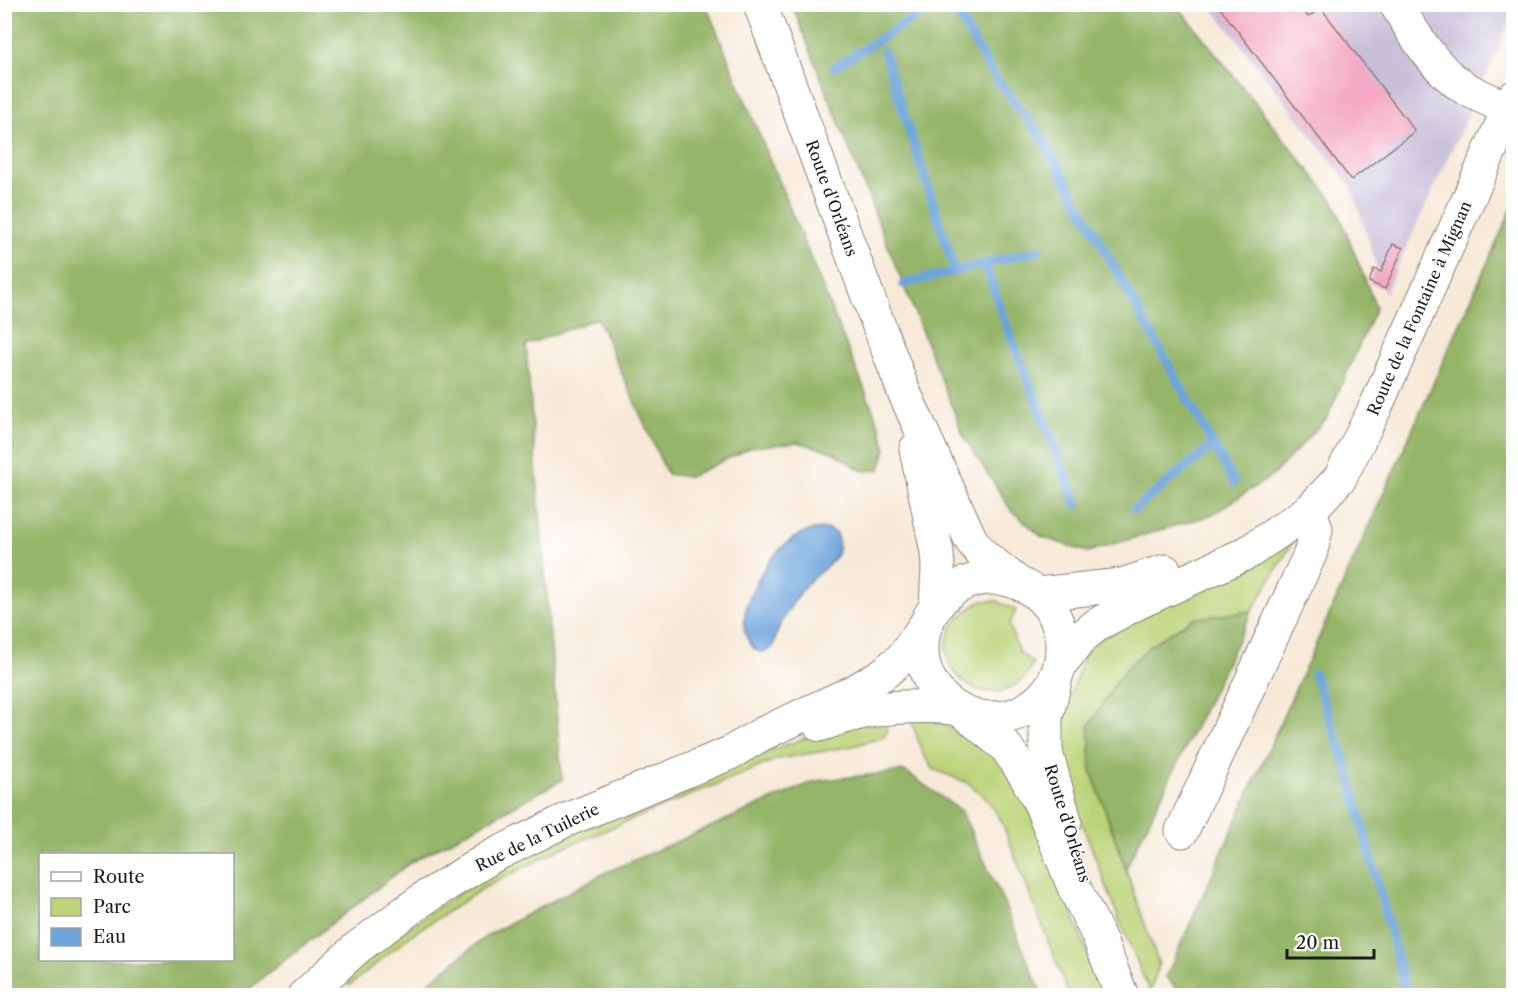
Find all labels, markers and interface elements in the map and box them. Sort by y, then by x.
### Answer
street label: Route d'Orléans [802,137,862,259]
street label: Route de la Fontaine à Mignan [1363,198,1475,418]
street label: Route d'Orléans [1041,762,1095,885]
street label: Rue de la Tuilerie [472,798,602,876]
legend [39,853,234,961]
text: Route [93,866,145,888]
text: Parc [93,896,131,918]
scale bar [1287,922,1374,960]
text: Eau [93,926,126,948]
text: 20 m [1296,932,1340,954]

